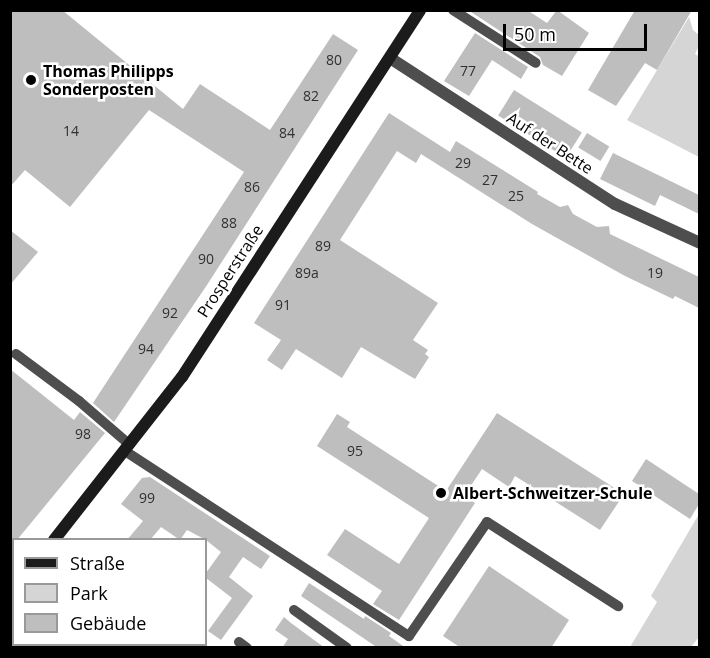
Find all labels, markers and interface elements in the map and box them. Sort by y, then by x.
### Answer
scale bar [506,12,650,50]
text: 50 m [514,22,556,46]
house number: 80 [326,52,342,68]
place label: Thomas Philipps Sonderposten [43,61,174,99]
house number: 77 [460,63,476,79]
marker: Thomas Philipps Sonderposten [24,73,38,87]
house number: 82 [303,88,319,104]
street label: Auf der Bette [503,108,597,178]
house number: 14 [63,123,79,139]
house number: 84 [279,125,295,141]
house number: 29 [455,155,471,171]
house number: 27 [482,172,498,188]
house number: 86 [244,179,260,195]
house number: 25 [508,188,524,204]
house number: 88 [221,215,237,231]
street label: Prosperstraße [193,221,267,321]
house number: 89 [315,238,331,254]
house number: 90 [198,251,214,267]
house number: 89a [295,265,319,281]
house number: 19 [647,265,663,281]
house number: 91 [275,297,291,313]
house number: 92 [162,305,178,321]
house number: 94 [138,341,154,357]
house number: 98 [75,426,91,442]
house number: 95 [347,443,363,459]
place label: Albert-Schweitzer-Schule [453,483,652,503]
marker: Albert-Schweitzer-Schule [434,486,448,500]
house number: 99 [139,490,155,506]
legend [12,538,207,646]
text: Straße [70,551,125,575]
text: Park [70,581,108,605]
text: Gebäude [70,611,146,635]

